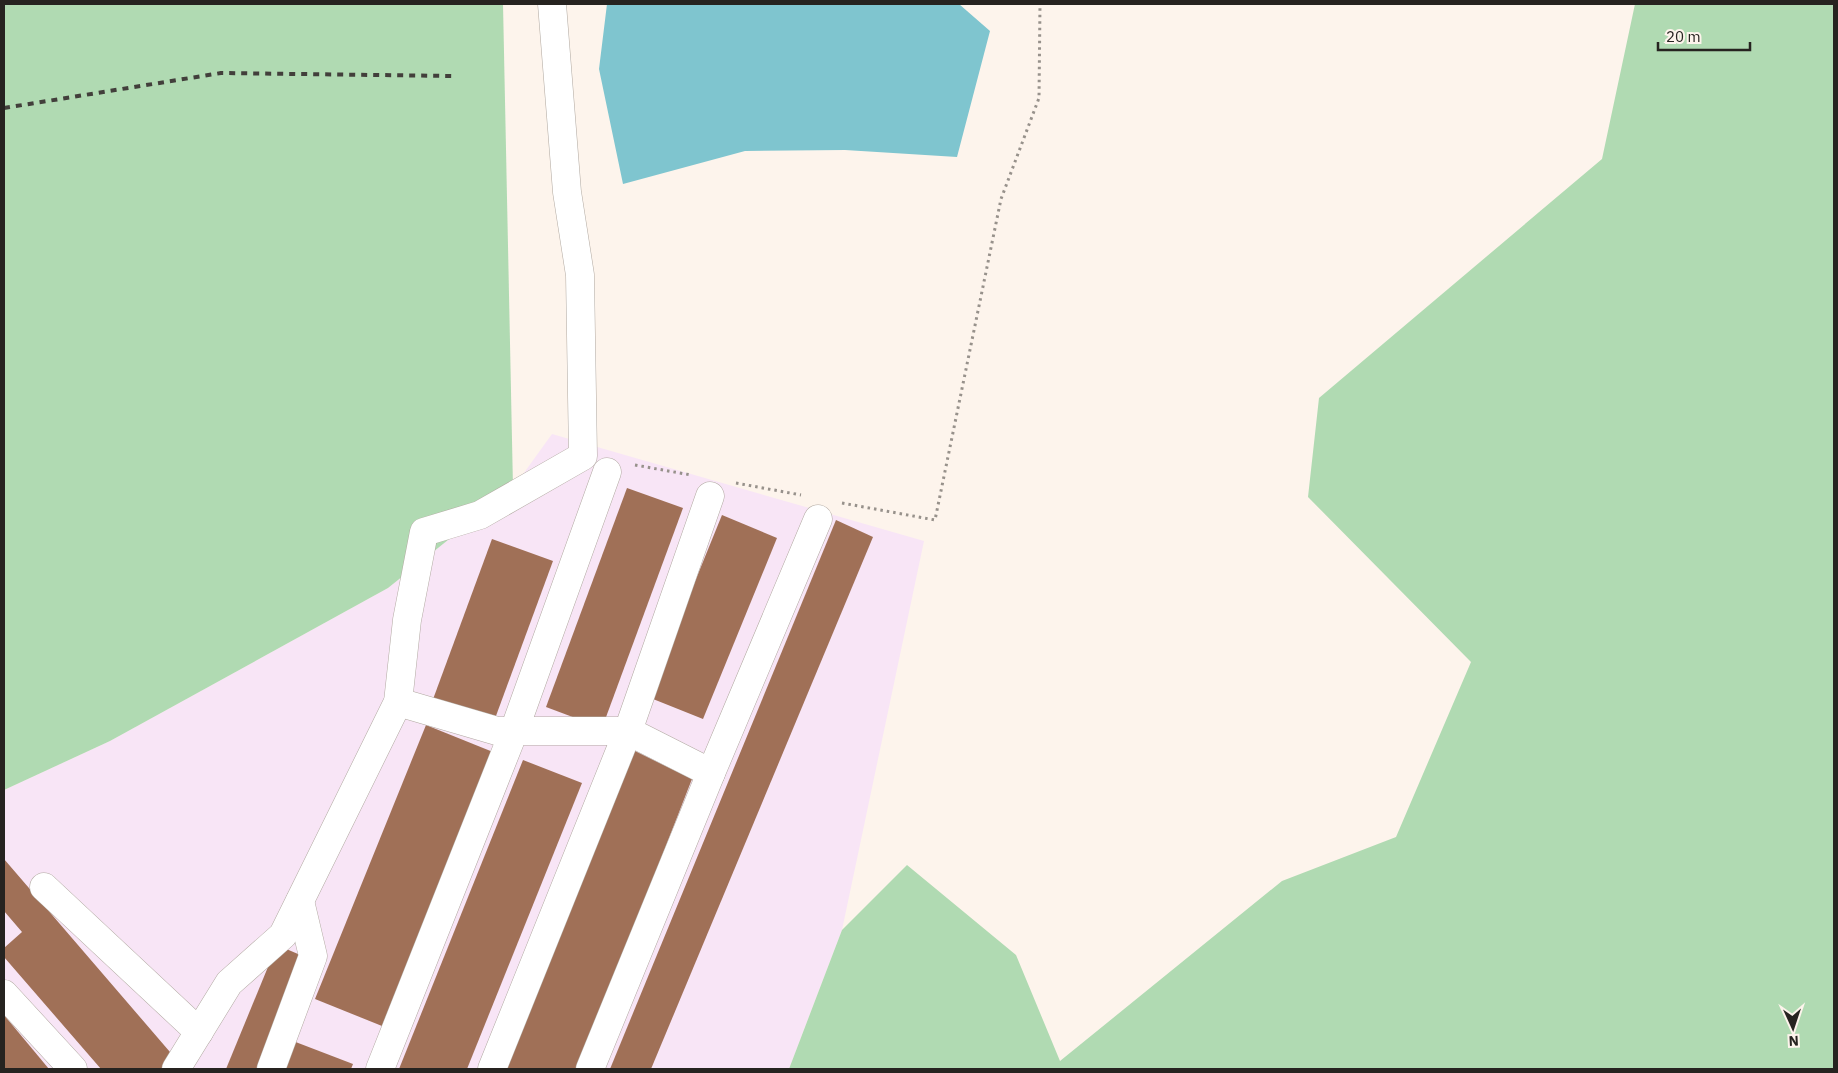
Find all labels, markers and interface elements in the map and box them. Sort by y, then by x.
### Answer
scale bar [1658,20,1750,52]
text: 20 m [1666,27,1701,46]
north arrow [1768,1003,1818,1053]
text: N [1788,1032,1799,1050]

